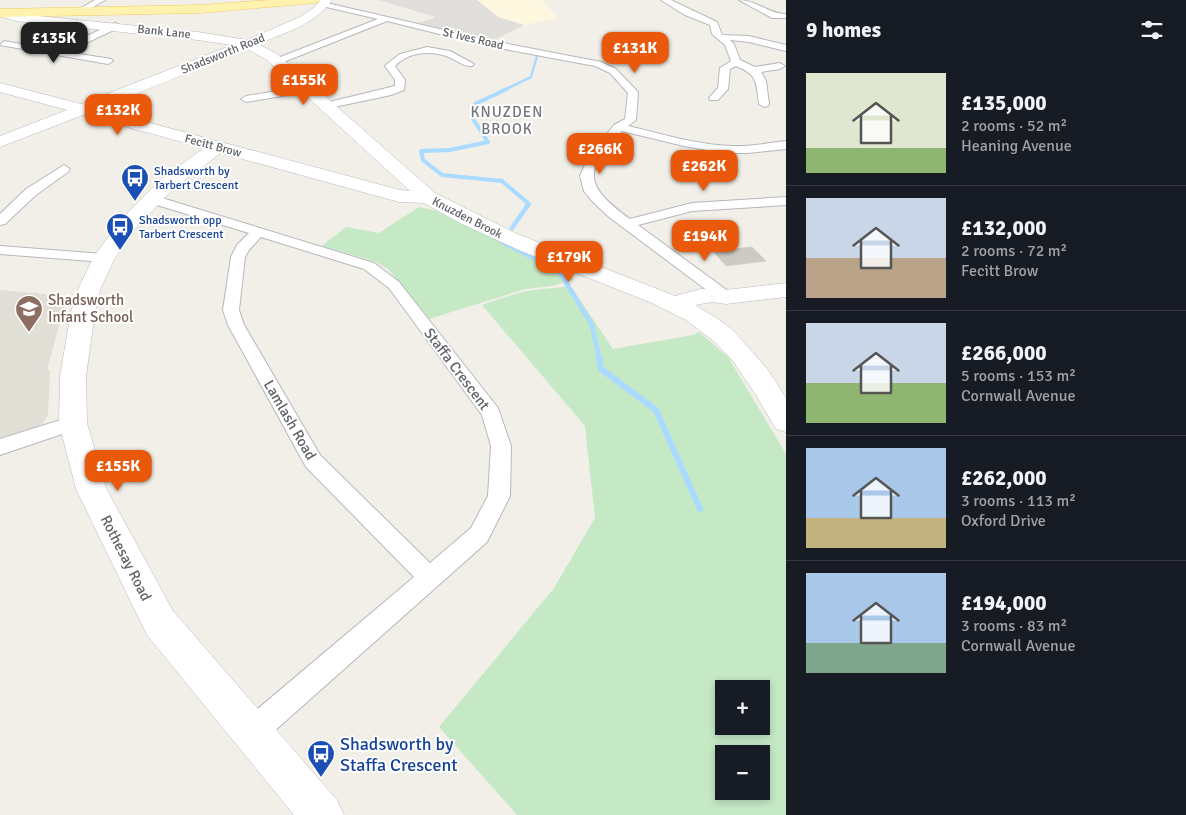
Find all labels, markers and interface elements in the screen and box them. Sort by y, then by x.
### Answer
icon: filters [1138,16,1166,44]
text: 9 homes [806,17,881,43]
pin: £135K [19,22,89,64]
street label: Bank Lane [137,22,191,42]
street label: St Ives Road [441,25,505,53]
text: £135K [32,28,76,48]
street label: Shadsworth Road [179,30,267,78]
pin: £131K [600,32,670,74]
text: £131K [613,38,657,58]
pin: £155K [269,64,339,106]
text: £155K [282,70,326,90]
text: £135,000 [961,90,1047,116]
icon: home [846,93,906,153]
pin: £132K [83,94,153,136]
text: £132K [96,100,140,120]
district label: KNUZDEN BROOK [471,103,543,138]
text: 2 rooms · 52 m² [961,116,1067,136]
street label: Fecitt Brow [183,131,243,161]
pin: £266K [565,132,635,175]
text: Heaning Avenue [961,136,1072,156]
text: £266K [578,139,622,159]
pin: £262K [669,150,739,192]
text: £262K [682,156,726,176]
bus stop icon: Shadsworth by Tarbert Crescent [120,163,150,202]
place label: Shadsworth by Tarbert Crescent [154,164,238,193]
street label: Knuzden Brook [429,194,505,242]
bus stop icon: Shadsworth opp Tarbert Crescent [105,212,135,251]
place label: Shadsworth opp Tarbert Crescent [139,213,223,242]
text: £132,000 [961,215,1047,241]
icon: home [846,218,906,278]
pin: £194K [670,220,740,262]
text: £194K [683,226,727,246]
pin: £179K [534,240,604,283]
text: 2 rooms · 72 m² [961,241,1067,261]
text: £179K [547,247,591,267]
text: Fecitt Brow [961,261,1038,281]
place label: Shadsworth Infant School [48,291,134,326]
school or university icon: Shadsworth Infant School [14,294,44,333]
street label: Staffa Crescent [420,324,494,414]
text: £266,000 [961,340,1047,366]
icon: home [846,343,906,403]
text: 5 rooms · 153 m² [961,366,1076,386]
street label: Lamlash Road [260,377,320,463]
text: Cornwall Avenue [961,386,1076,406]
pin: £155K [83,450,153,492]
text: £155K [96,456,140,476]
text: £262,000 [961,465,1047,491]
icon: home [846,468,906,528]
text: 3 rooms · 113 m² [961,491,1076,511]
text: Oxford Drive [961,511,1046,531]
street label: Rothesay Road [97,512,155,604]
text: £194,000 [961,590,1047,616]
icon: home [846,593,906,653]
text: 3 rooms · 83 m² [961,616,1067,636]
text: Cornwall Avenue [961,636,1076,656]
map controls [715,680,770,800]
button: + [715,680,770,735]
place label: Shadsworth by Staffa Crescent [340,733,458,776]
bus stop icon: Shadsworth by Staffa Crescent [306,739,336,778]
button: − [715,745,770,800]

